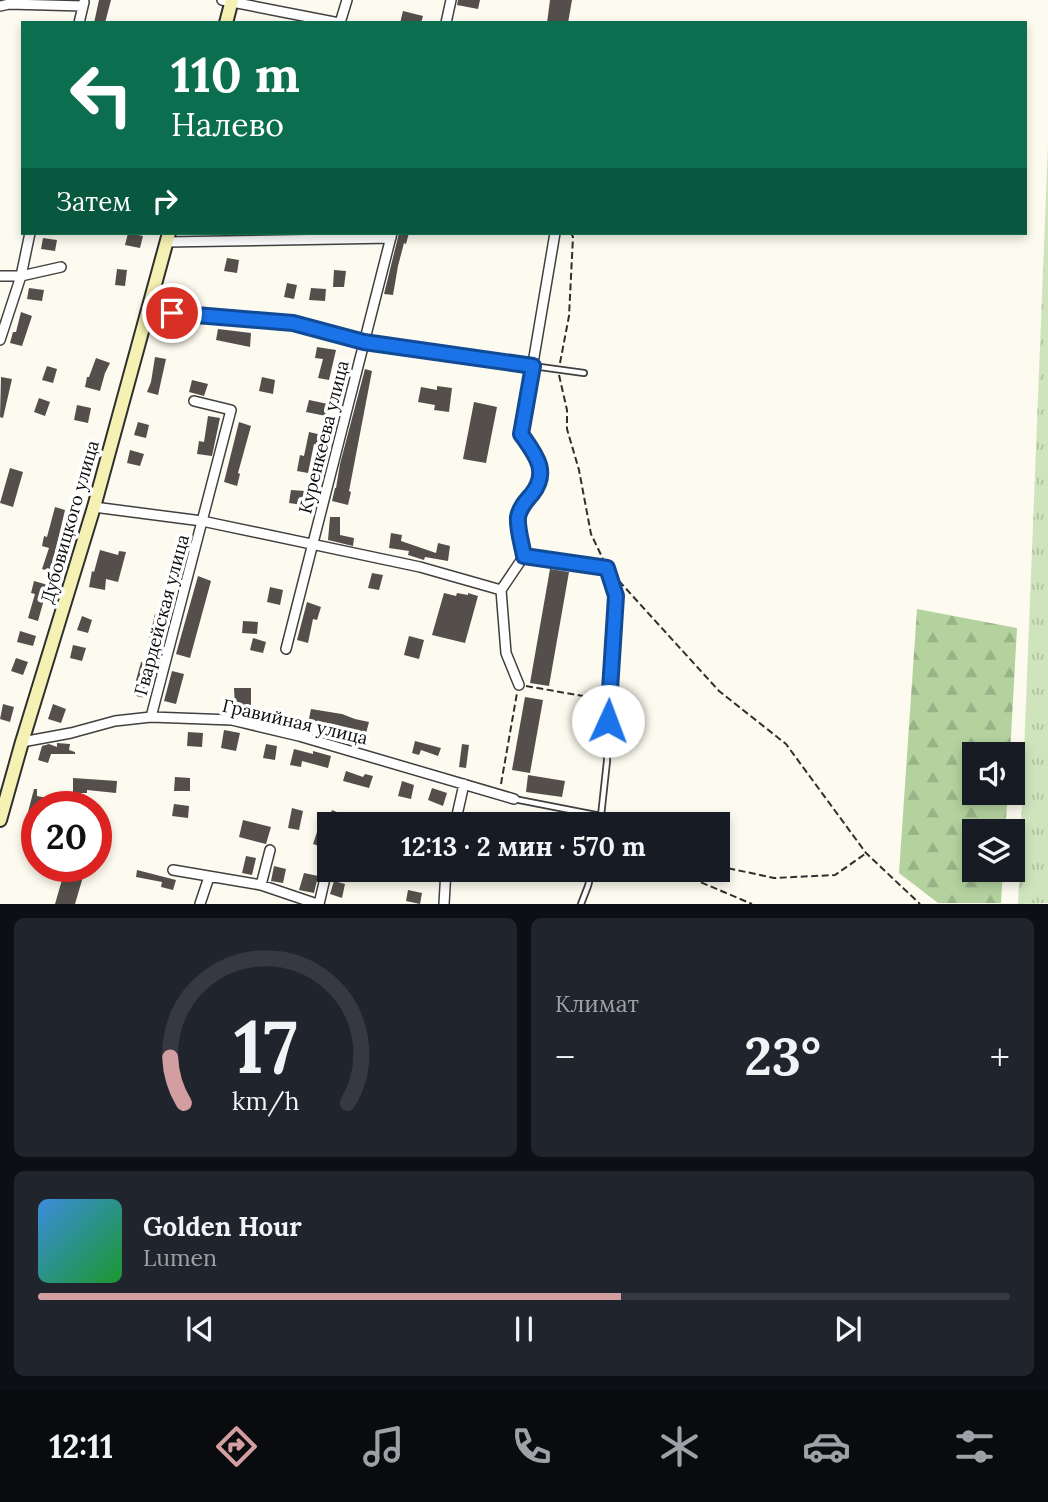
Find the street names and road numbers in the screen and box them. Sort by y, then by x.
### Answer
street label: Куренкеева улица [293,358,354,516]
street label: Дубовицкого улица [35,437,104,606]
street label: Гвардейская улица [129,532,194,698]
street label: Гравийная улица [220,694,370,749]

